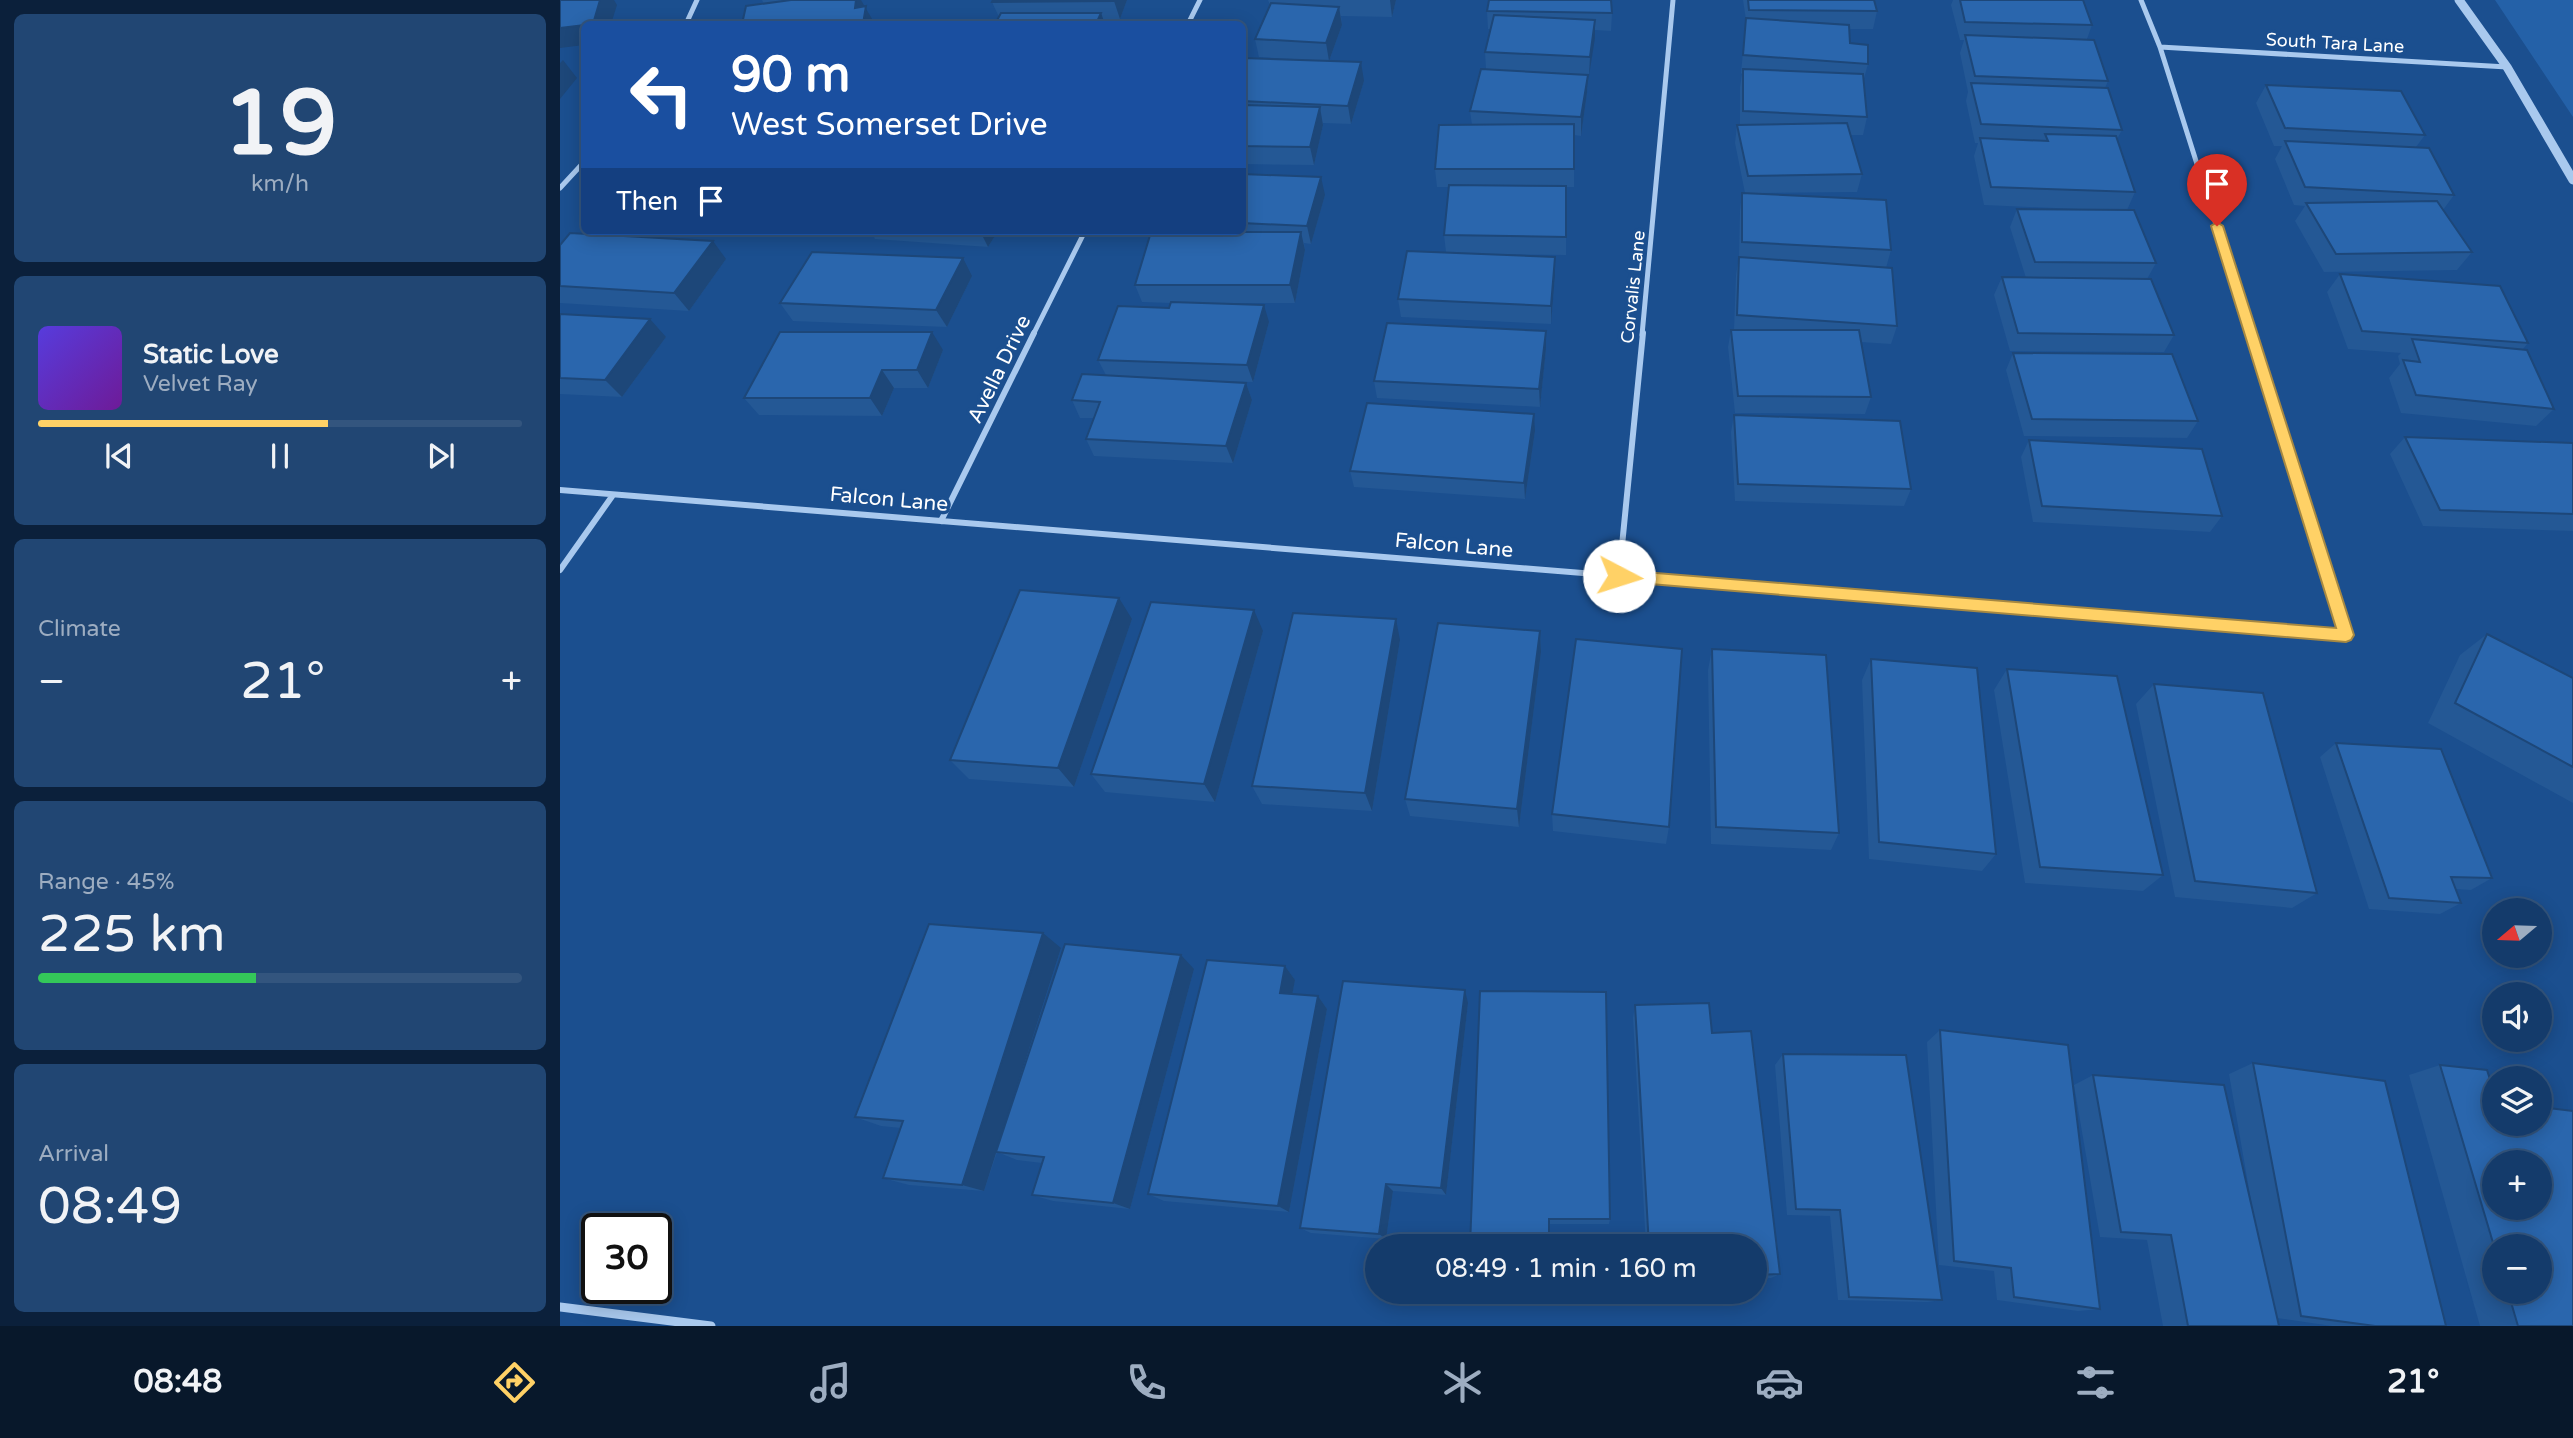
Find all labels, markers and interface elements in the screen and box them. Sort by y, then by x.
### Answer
street label: South Tara Lane [2265,28,2405,58]
text: 90 m [731,46,850,105]
icon: left [616,49,707,140]
text: 19 [223,69,337,179]
text: West Somerset Drive [731,106,1048,144]
pin [2187,154,2247,226]
icon: arrive [2198,165,2236,203]
text: km/h [251,170,309,198]
icon: arrive [692,182,730,220]
text: Then [616,186,678,217]
street label: Corvalis Lane [1616,229,1650,345]
street label: Avella Drive [963,311,1036,427]
text: Static Love [143,339,279,370]
text: Velvet Ray [143,370,258,398]
icon: previous [100,437,138,475]
icon: pause [261,437,299,475]
icon: next [422,437,460,475]
street label: Falcon Lane [829,482,949,517]
street label: Falcon Lane [1394,528,1514,563]
position arrow [1582,539,1656,613]
text: Climate [38,615,121,643]
text: 21° [240,650,325,713]
text: − [38,659,65,705]
text: + [501,659,522,705]
text: Range · 45% [38,868,174,896]
north arrow [2482,898,2552,968]
map controls [2482,898,2552,1304]
text: 225 km [38,903,226,966]
button: sound [2482,982,2552,1052]
button: layers [2482,1066,2552,1136]
text: Arrival [38,1140,109,1168]
button: + [2482,1150,2552,1220]
text: 08:49 [38,1175,182,1238]
speed limit sign: 30 [581,1213,672,1304]
button: − [2482,1234,2552,1304]
text: 08:49 · 1 min · 160 m [1435,1253,1697,1284]
icon: directions [490,1358,539,1407]
icon: music [806,1358,855,1407]
icon: phone [1122,1358,1171,1407]
icon: climate [1438,1358,1487,1407]
icon: car [1755,1358,1804,1407]
icon: filters [2071,1358,2120,1407]
text: 08:48 [134,1363,222,1401]
text: 21° [2387,1363,2439,1401]

